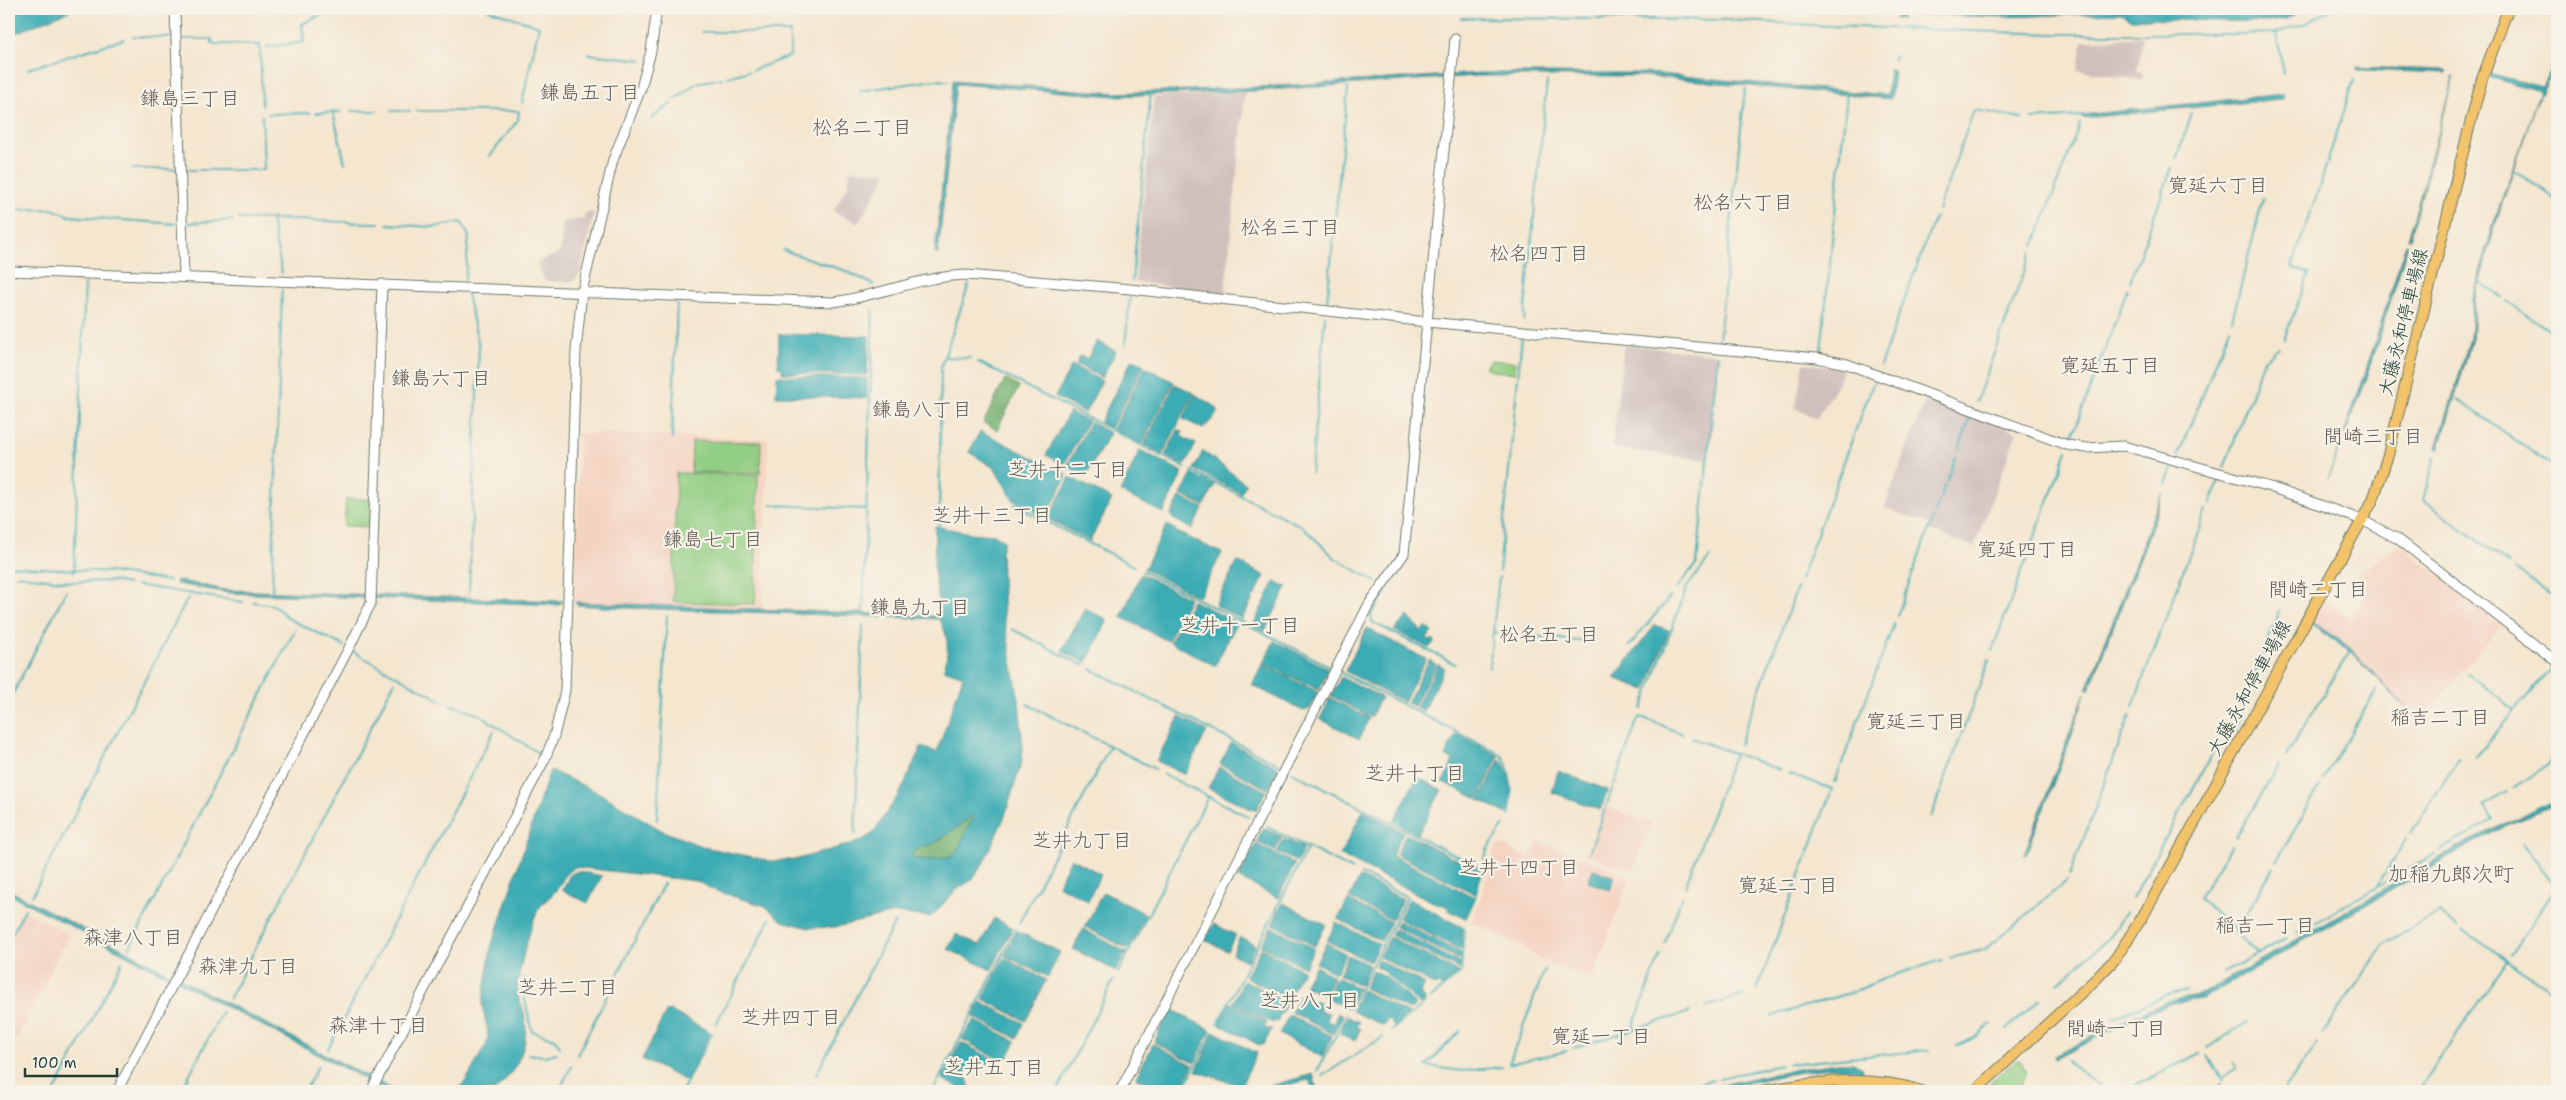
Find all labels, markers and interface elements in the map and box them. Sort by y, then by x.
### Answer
district label: 鎌島五丁目 [540,79,640,105]
district label: 鎌島三丁目 [140,85,240,111]
district label: 松名二丁目 [812,114,912,140]
district label: 寛延六丁目 [2168,172,2268,198]
district label: 松名六丁目 [1693,189,1793,215]
district label: 松名三丁目 [1240,214,1340,240]
district label: 松名四丁目 [1489,240,1589,266]
street label: 大藤永和停車場線 [2372,245,2434,399]
district label: 寛延五丁目 [2060,352,2160,378]
district label: 鎌島六丁目 [391,365,491,391]
district label: 鎌島八丁目 [872,396,972,422]
district label: 間崎三丁目 [2323,423,2423,449]
district label: 芝井十二丁目 [1008,456,1128,482]
district label: 芝井十三丁目 [932,502,1052,528]
district label: 鎌島七丁目 [663,526,763,552]
district label: 寛延四丁目 [1977,536,2077,562]
district label: 間崎二丁目 [2268,576,2368,602]
district label: 鎌島九丁目 [870,594,970,620]
district label: 芝井十一丁目 [1180,612,1300,638]
street label: 大藤永和停車場線 [2201,615,2297,761]
district label: 松名五丁目 [1499,621,1599,647]
district label: 稲吉二丁目 [2390,704,2490,730]
district label: 寛延三丁目 [1866,708,1966,734]
district label: 芝井十丁目 [1365,760,1465,786]
district label: 芝井九丁目 [1032,827,1132,853]
district label: 芝井十四丁目 [1459,854,1579,880]
district label: 加稲九郎次町 [2388,860,2514,888]
district label: 寛延二丁目 [1738,872,1838,898]
district label: 稲吉一丁目 [2215,912,2315,938]
district label: 森津八丁目 [83,924,183,950]
district label: 森津九丁目 [198,953,298,979]
district label: 芝井二丁目 [518,974,618,1000]
district label: 芝井八丁目 [1260,987,1360,1013]
district label: 芝井四丁目 [741,1004,841,1030]
district label: 森津十丁目 [328,1012,428,1038]
district label: 間崎一丁目 [2066,1015,2166,1041]
district label: 寛延一丁目 [1551,1023,1651,1049]
scale bar [25,1045,118,1077]
text: 100 m [32,1053,77,1073]
district label: 芝井五丁目 [944,1054,1044,1080]

